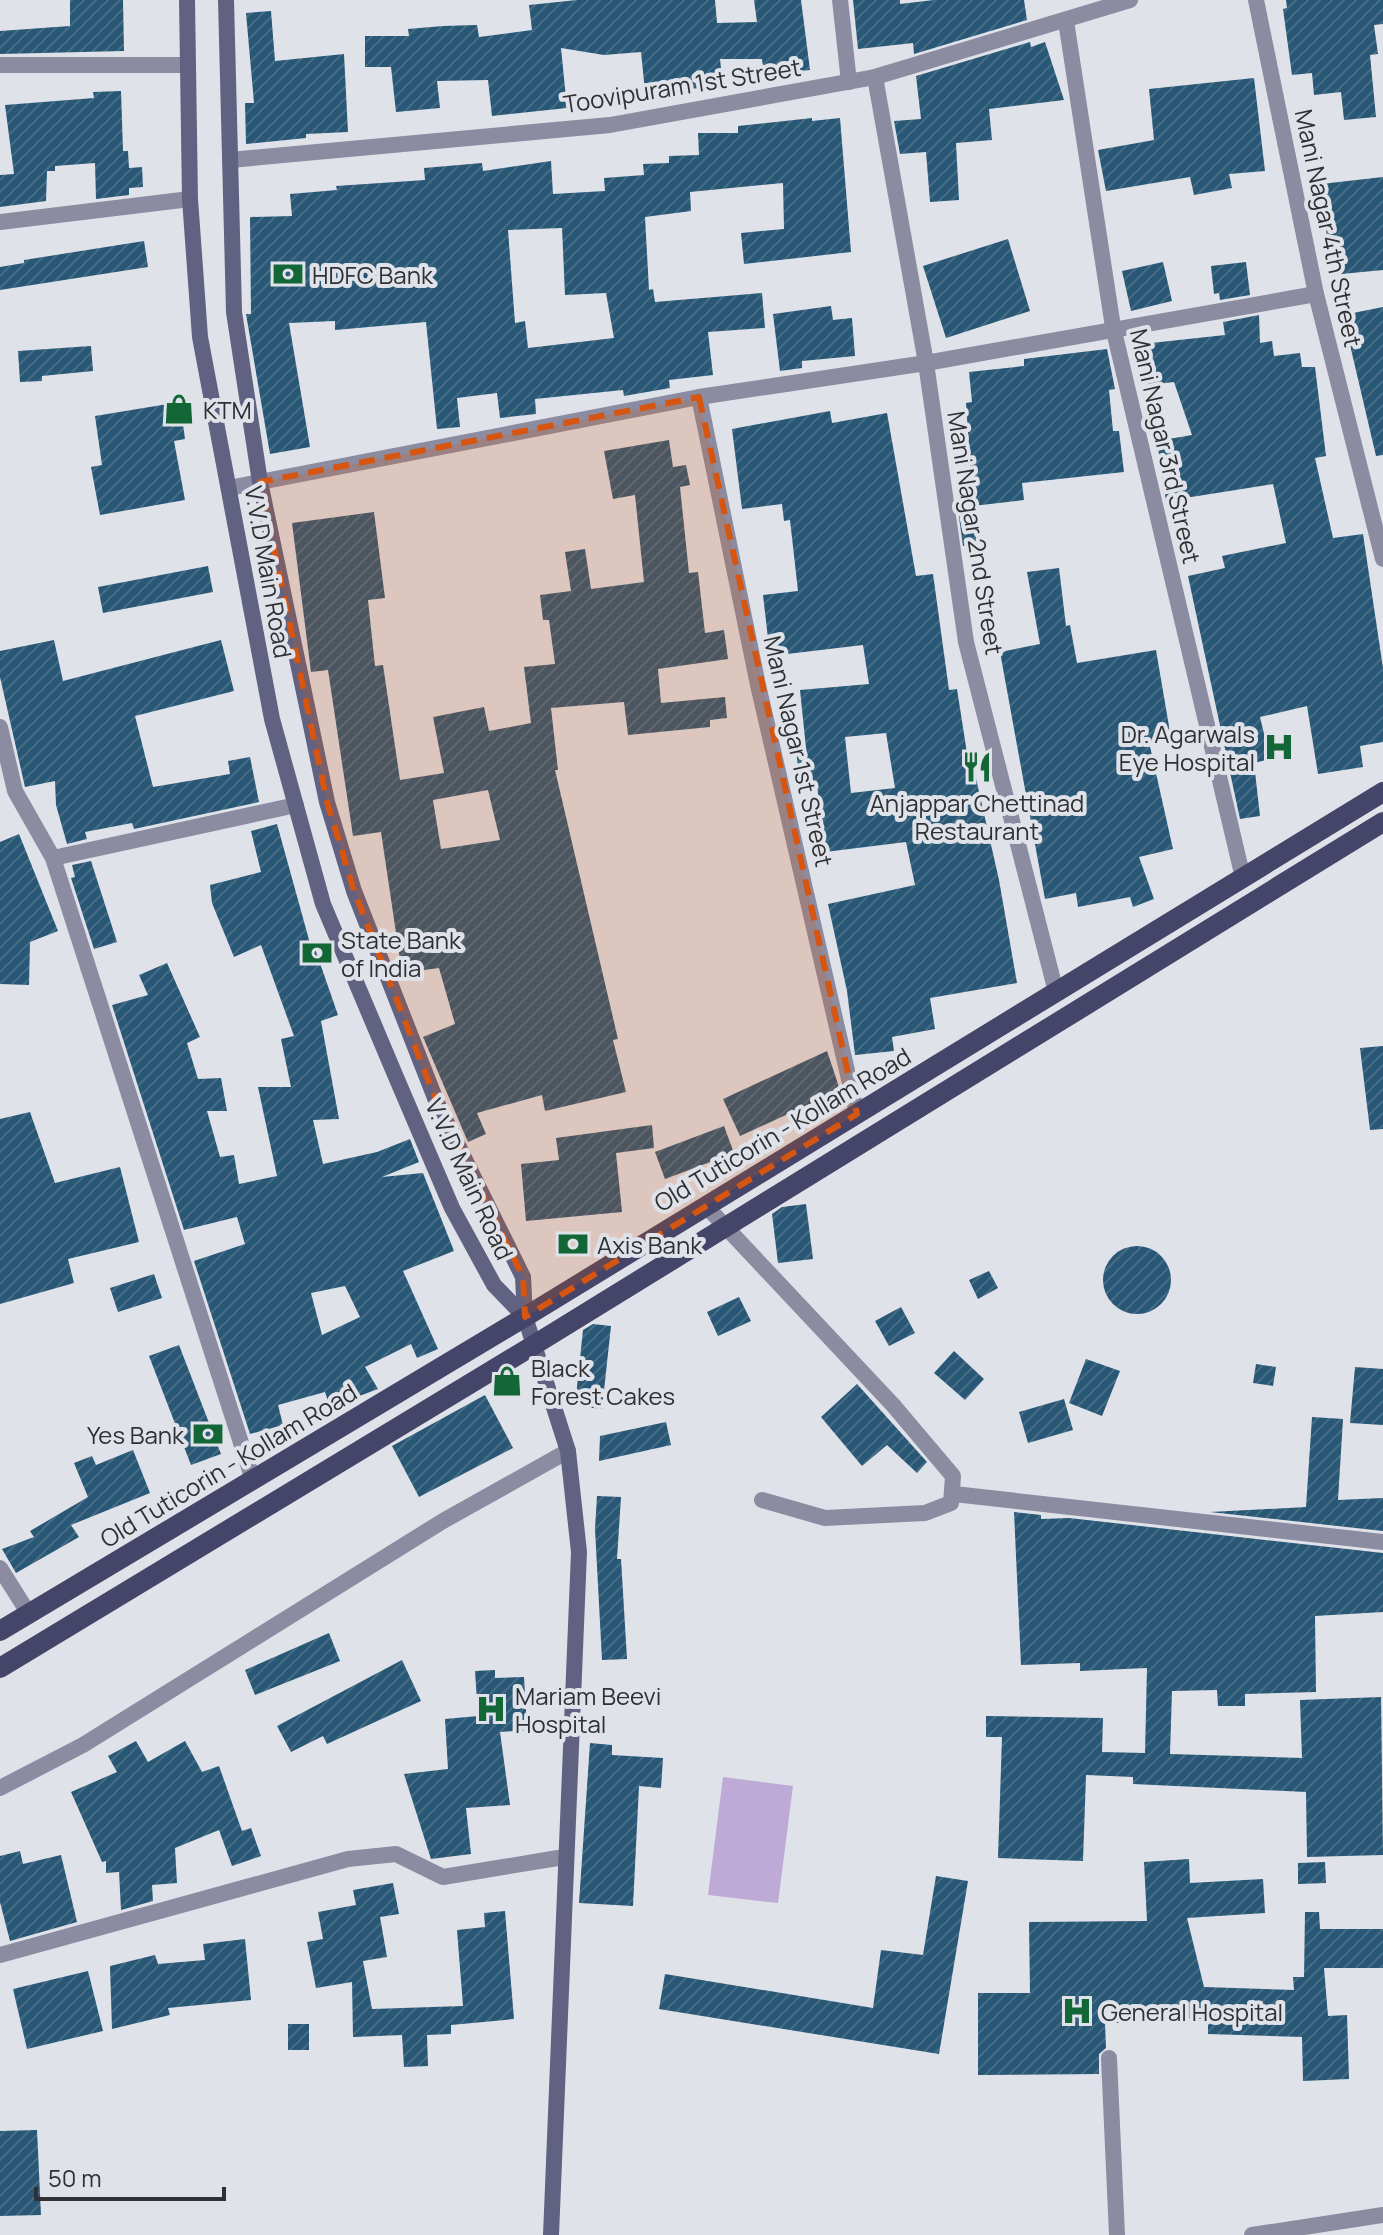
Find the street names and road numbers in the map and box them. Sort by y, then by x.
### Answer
street label: Toovipuram 1st Street [561,50,803,120]
street label: Mani Nagar 4th Street [1288,106,1370,350]
street label: Mani Nagar 3rd Street [1123,325,1209,567]
street label: Mani Nagar 2nd Street [940,409,1012,657]
street label: V.V.D Main Road [238,483,300,661]
street label: Mani Nagar 1st Street [756,632,842,870]
street label: Old Tuticorin - Kollam Road [648,1039,916,1219]
street label: V.V.D Main Road [418,1093,522,1265]
street label: Old Tuticorin - Kollam Road [94,1375,362,1555]

